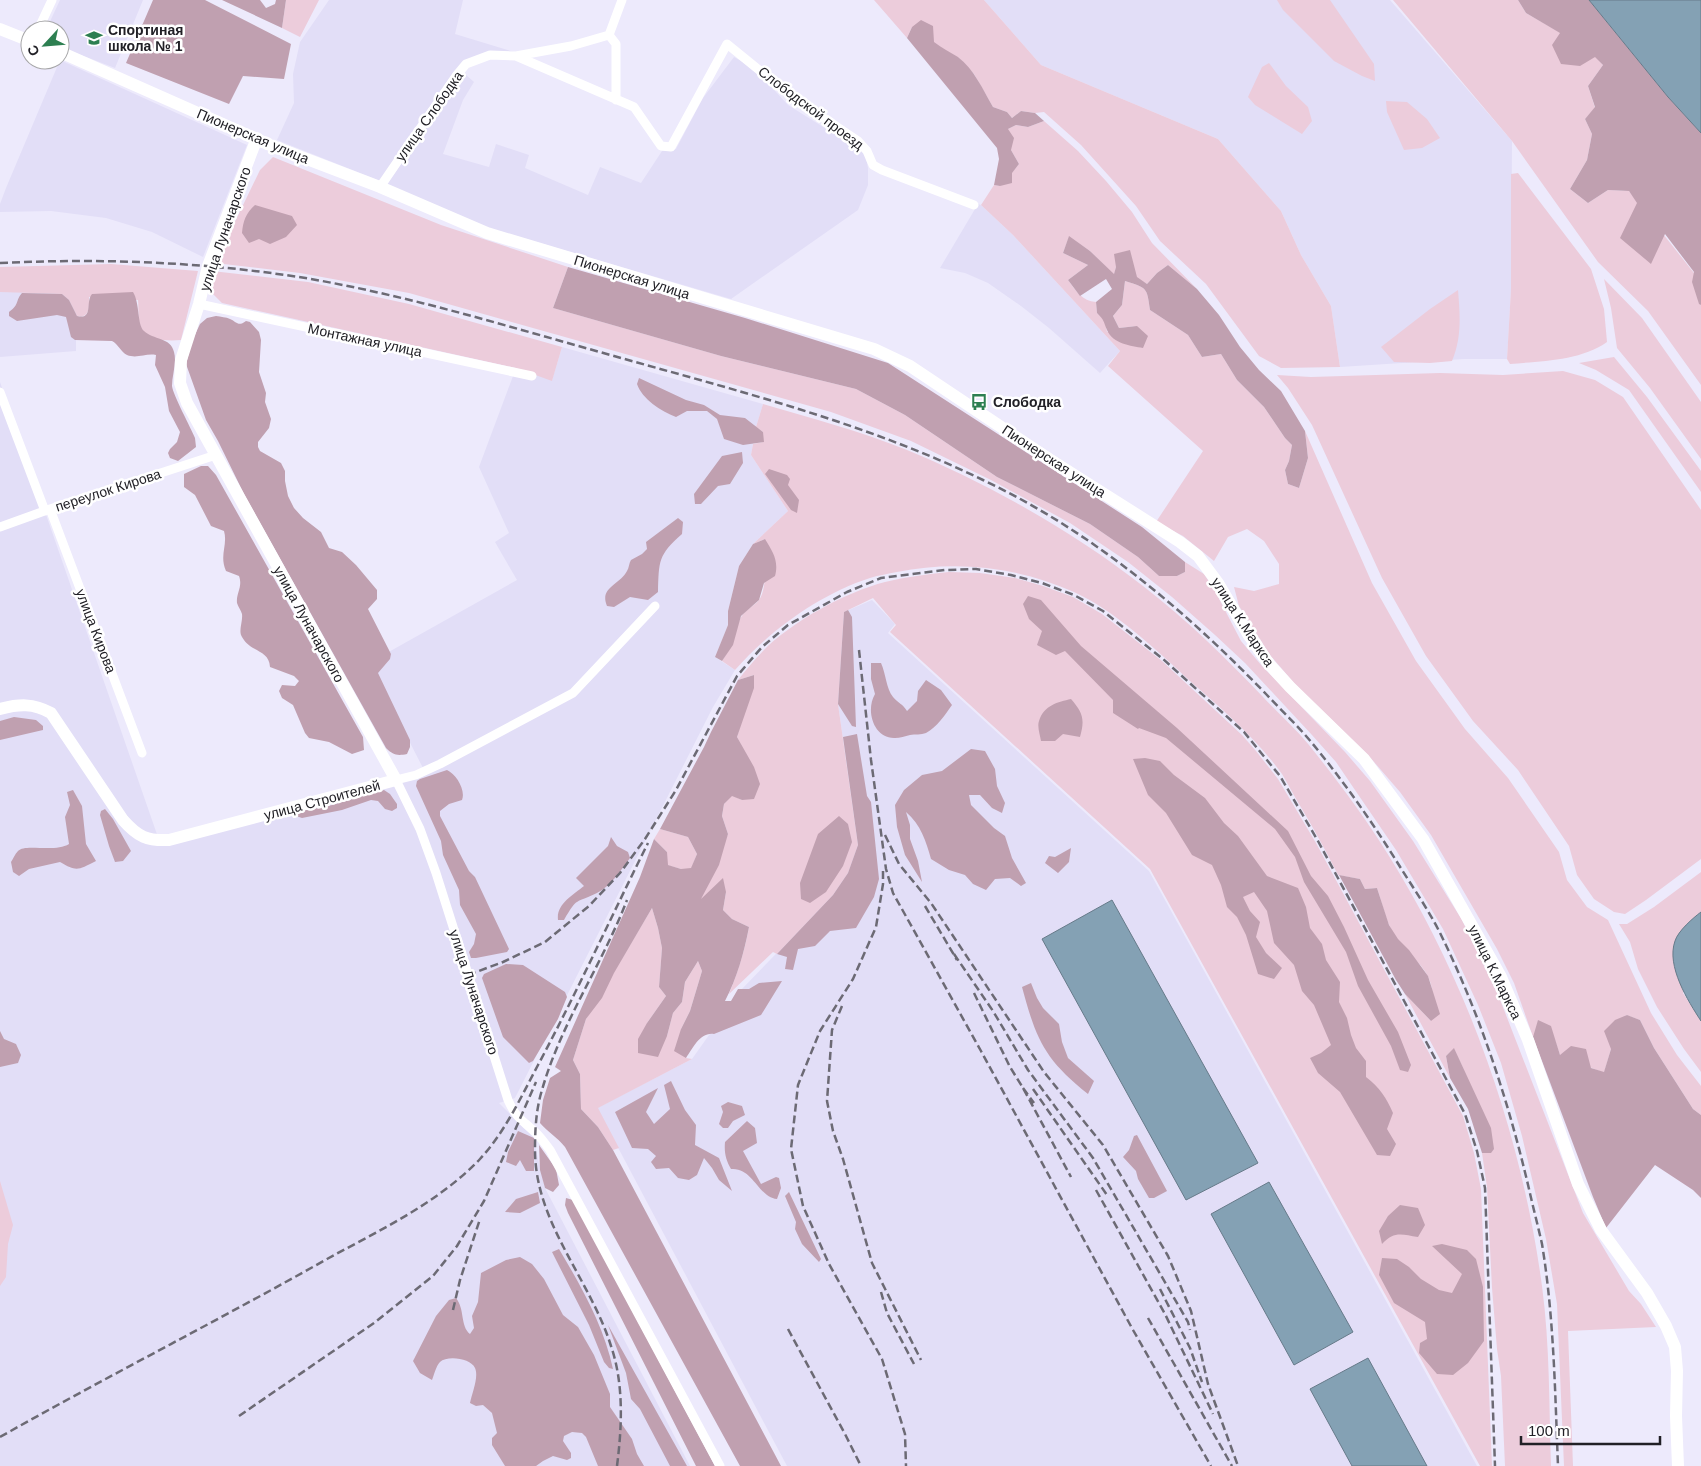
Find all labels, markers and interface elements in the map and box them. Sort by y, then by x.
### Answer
north arrow [20,20,70,70]
place label: Спортиная школа № 1 [108,22,183,54]
school or university icon: Спортиная школа № 1 [84,28,104,48]
text: С [24,43,43,59]
street label: Слободской проезд [755,63,867,153]
street label: улица Слободка [392,68,466,164]
street label: Пионерская улица [195,105,312,167]
street label: улица Луначарского [196,165,254,293]
street label: Пионерская улица [572,252,692,302]
street label: Монтажная улица [306,320,424,360]
bus stop icon: Слободка [969,392,989,412]
place label: Слободка [993,394,1061,410]
street label: Пионерская улица [999,422,1109,501]
street label: переулок Кирова [53,465,163,515]
street label: улица Луначарского [270,563,348,685]
street label: улица К.Маркса [1208,574,1278,670]
street label: улица Кирова [73,587,119,676]
street label: улица Строителей [262,777,382,823]
street label: улица К.Маркса [1465,922,1525,1022]
street label: улица Луначарского [446,927,502,1057]
scale bar [1521,1414,1660,1446]
text: 100 m [1528,1422,1570,1439]

